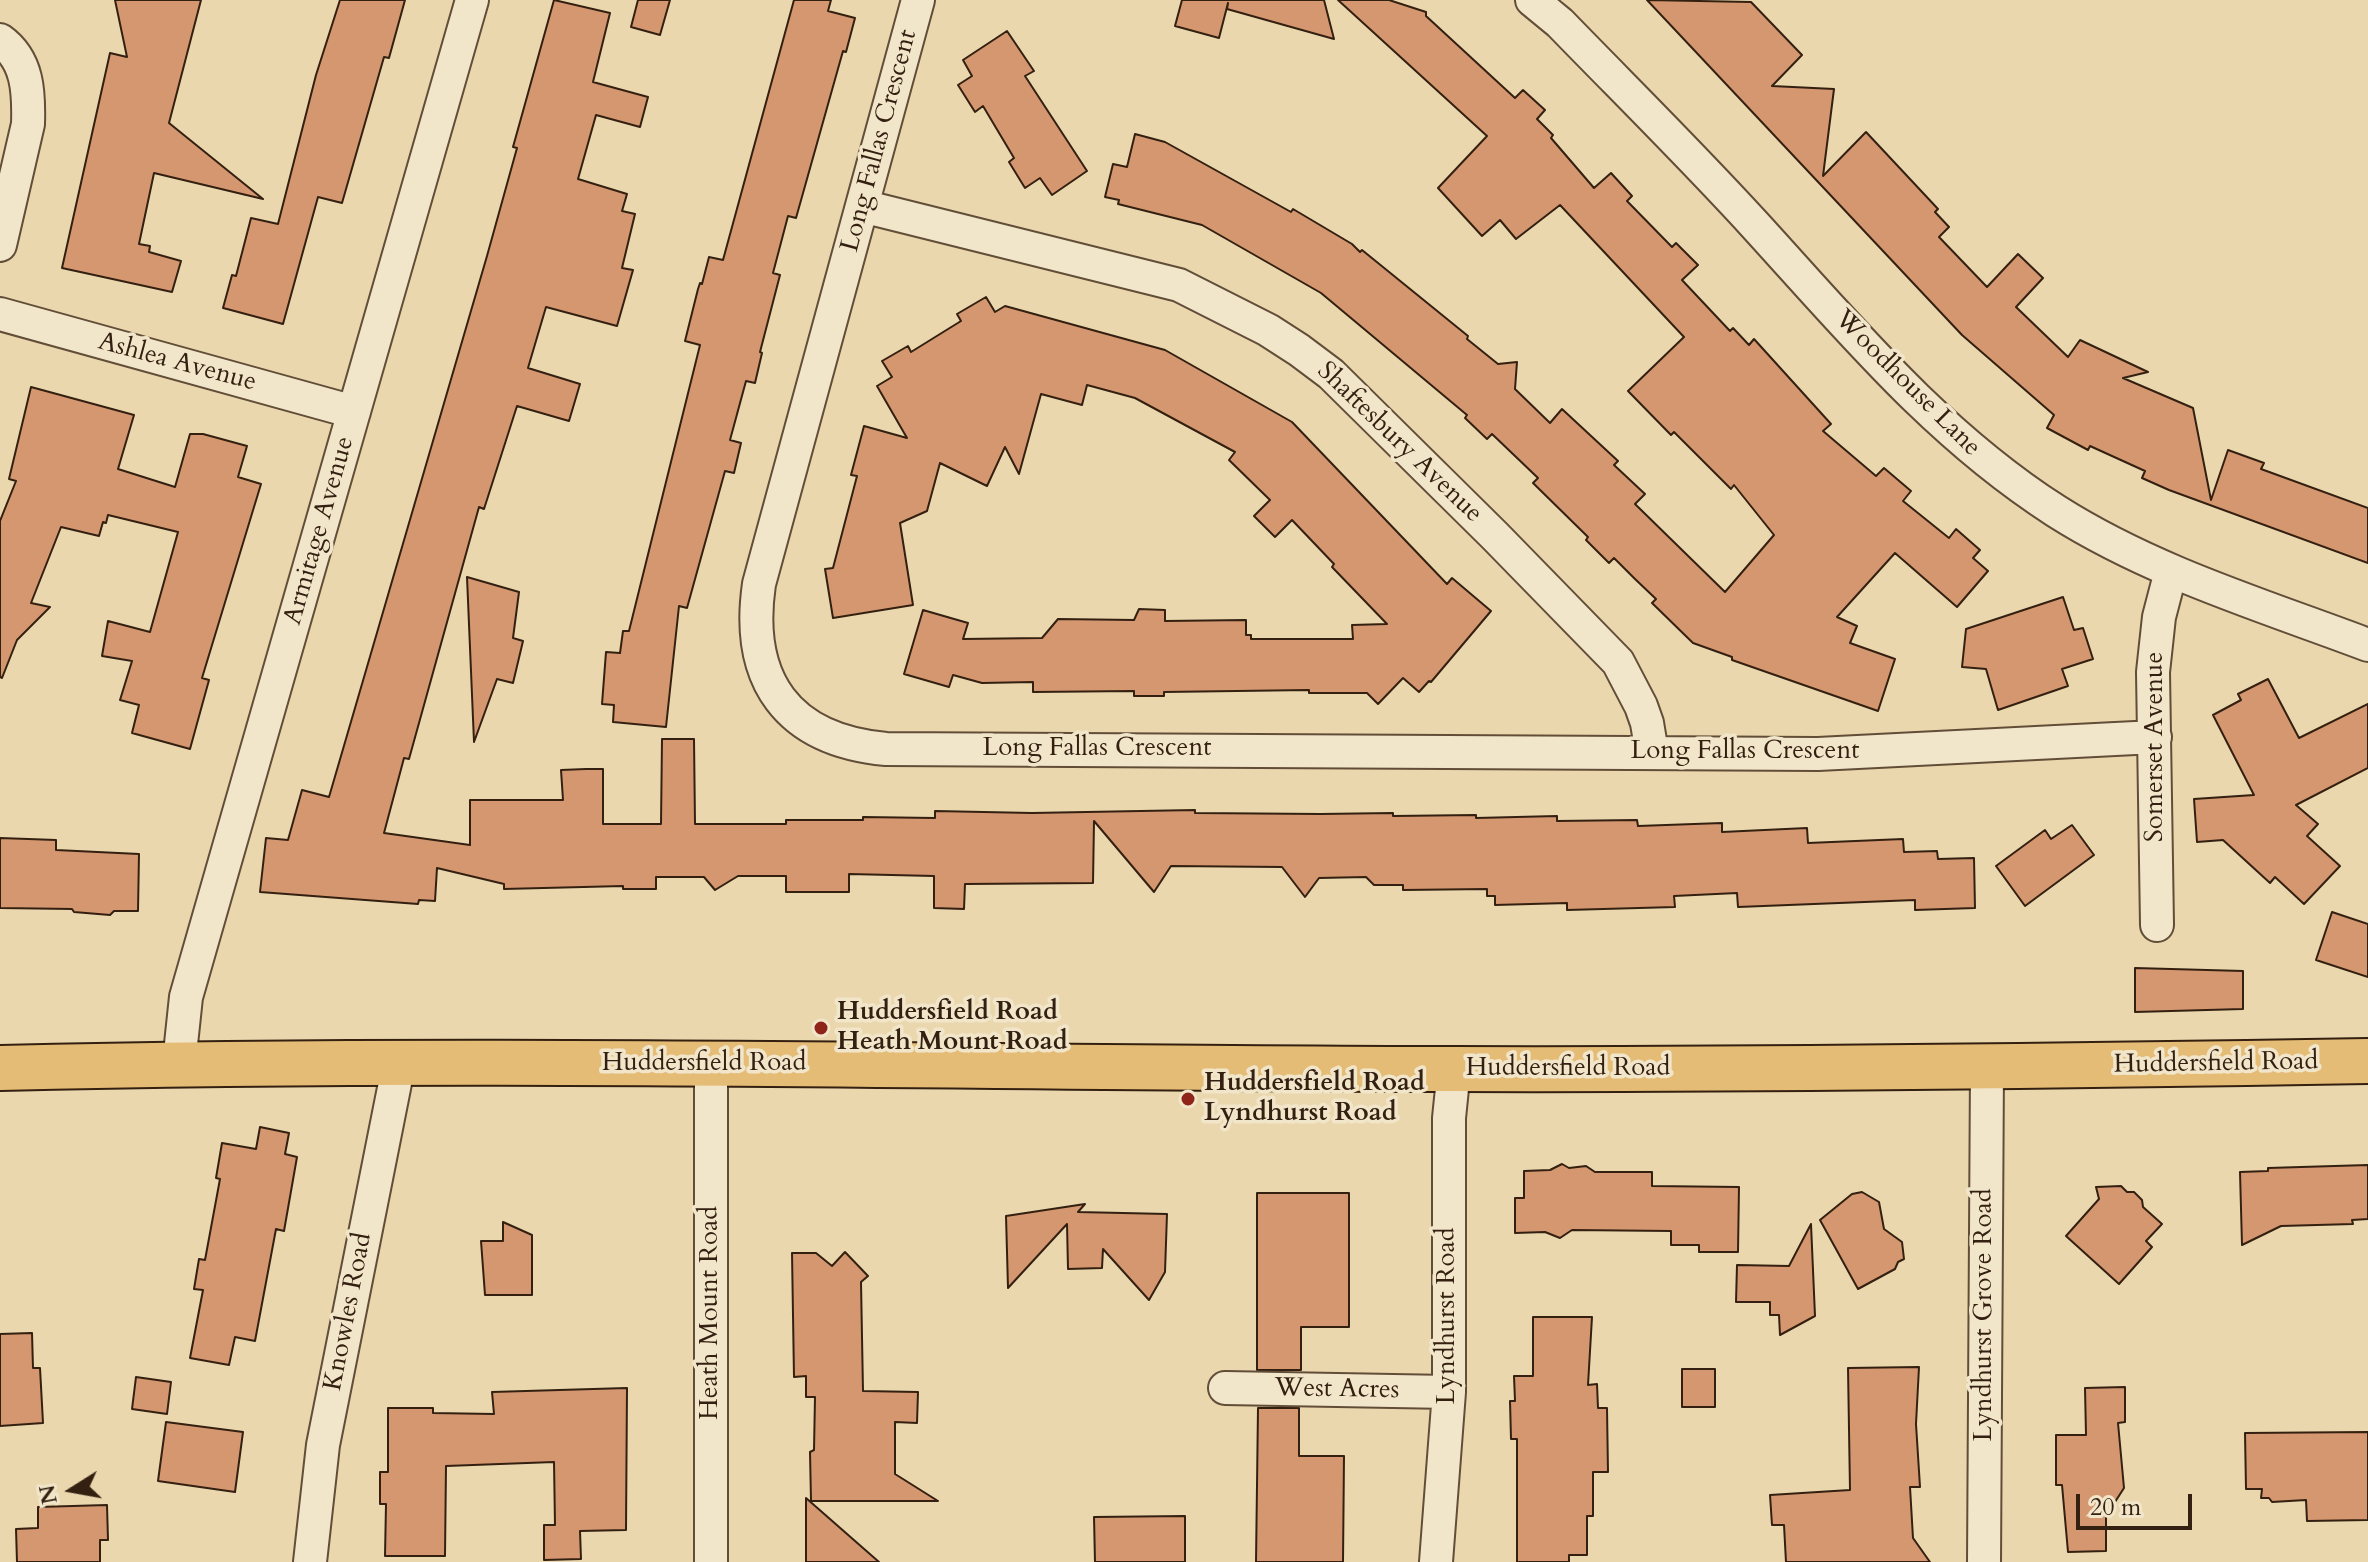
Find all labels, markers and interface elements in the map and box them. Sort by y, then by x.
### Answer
street label: Long Fallas Crescent [835,26,925,256]
street label: Woodhouse Lane [1827,304,1987,464]
street label: Ashlea Avenue [95,327,259,399]
street label: Shaftesbury Avenue [1310,356,1488,530]
street label: Armitage Avenue [278,433,362,629]
street label: Somerset Avenue [2140,652,2172,842]
street label: Long Fallas Crescent [983,733,1211,765]
street label: Long Fallas Crescent [1631,736,1859,768]
place label: Huddersfield Road Heath Mount Road [837,997,1068,1058]
marker: Huddersfield Road Heath Mount Road [812,1019,830,1037]
street label: Huddersfield Road [2113,1047,2319,1081]
street label: Huddersfield Road [602,1048,806,1080]
street label: Huddersfield Road [1466,1053,1670,1085]
place label: Huddersfield Road Lyndhurst Road [1204,1068,1425,1130]
marker: Huddersfield Road Lyndhurst Road [1179,1090,1197,1108]
street label: Lyndhurst Grove Road [1969,1188,2001,1442]
street label: Heath Mount Road [695,1206,727,1420]
street label: Lyndhurst Road [1432,1227,1464,1405]
street label: Knowles Road [318,1230,380,1394]
street label: West Acres [1274,1373,1400,1407]
north arrow [32,1450,112,1530]
scale bar [2080,1478,2196,1528]
text: N [32,1482,65,1507]
text: 20 m [2090,1491,2141,1524]

